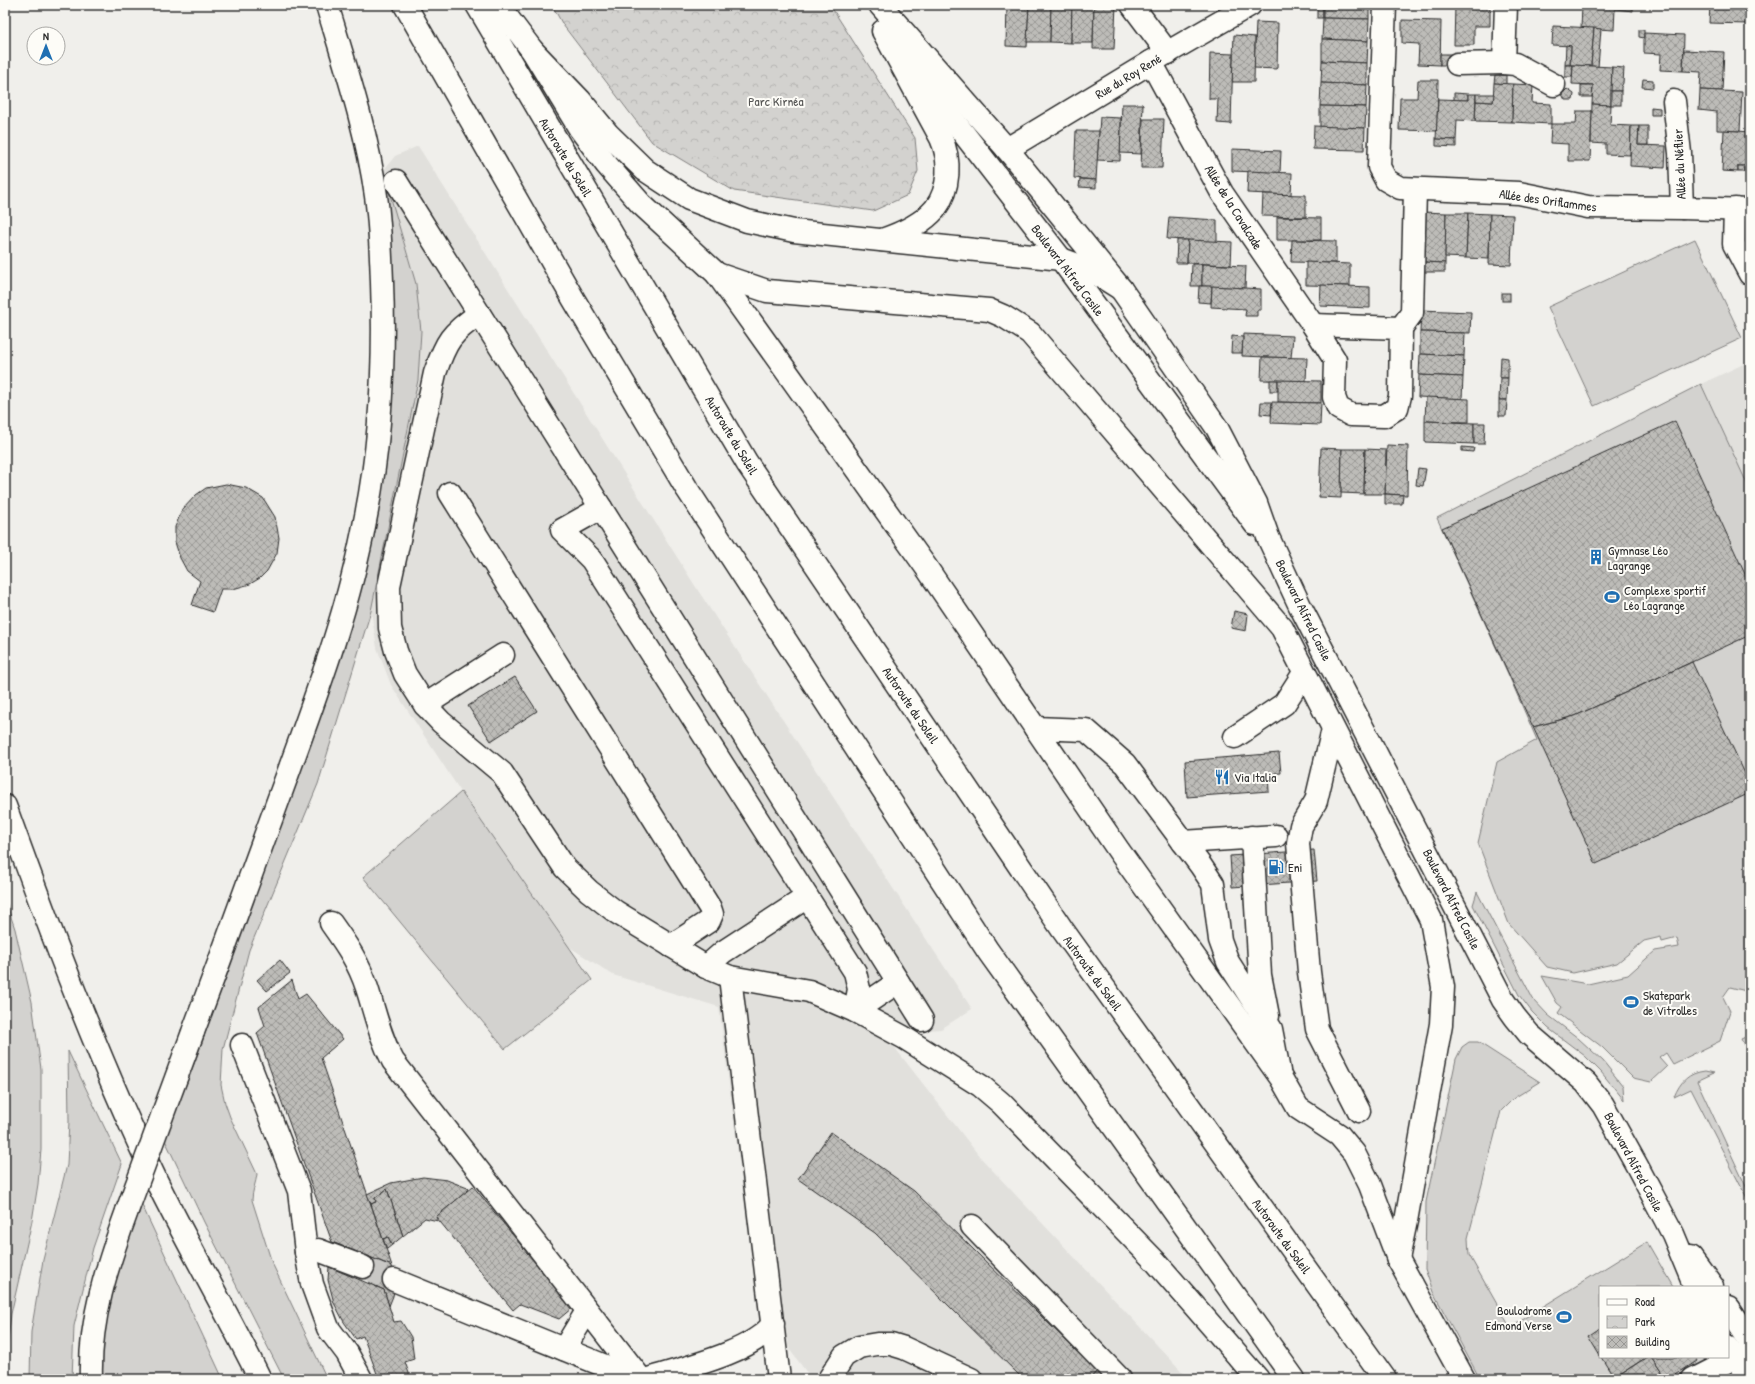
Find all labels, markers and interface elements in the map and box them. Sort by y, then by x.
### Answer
north arrow [26,26,66,66]
text: N [43,29,49,43]
street label: Rue du Roy René [1092,49,1164,103]
park label: Parc Kirnéa [748,92,804,110]
street label: Autoroute du Soleil [535,114,597,200]
street label: Allée du Néflier [1668,128,1690,200]
street label: Allée de la Cavalcade [1201,161,1267,253]
street label: Allée des Oriflammes [1498,184,1598,216]
street label: Boulevard Alfred Casile [1028,220,1108,320]
street label: Autoroute du Soleil [701,392,763,478]
place label: Gymnase Léo Lagrange [1608,541,1668,574]
building icon: Gymnase Léo Lagrange [1587,548,1605,566]
street label: Boulevard Alfred Casile [1272,556,1336,664]
place label: Complexe sportif Léo Lagrange [1624,581,1707,614]
sports icon: Complexe sportif Léo Lagrange [1603,588,1621,606]
street label: Autoroute du Soleil [879,663,944,747]
restaurant icon: Via Italia [1213,768,1231,786]
place label: Via Italia [1234,768,1276,786]
street label: Boulevard Alfred Casile [1419,846,1485,952]
fuel station icon: Eni [1267,858,1285,876]
place label: Eni [1288,858,1303,876]
street label: Autoroute du Soleil [1060,932,1127,1015]
place label: Skatepark de Vitrolles [1643,986,1697,1019]
sports icon: Skatepark de Vitrolles [1622,993,1640,1011]
street label: Boulevard Alfred Casile [1600,1109,1668,1215]
street label: Autoroute du Soleil [1249,1195,1316,1278]
legend [1599,1286,1729,1358]
text: Road [1635,1293,1655,1310]
place label: Boulodrome Edmond Verse [1486,1301,1552,1334]
sports icon: Boulodrome Edmond Verse [1555,1308,1573,1326]
text: Park [1635,1313,1655,1330]
text: Building [1635,1333,1670,1350]

